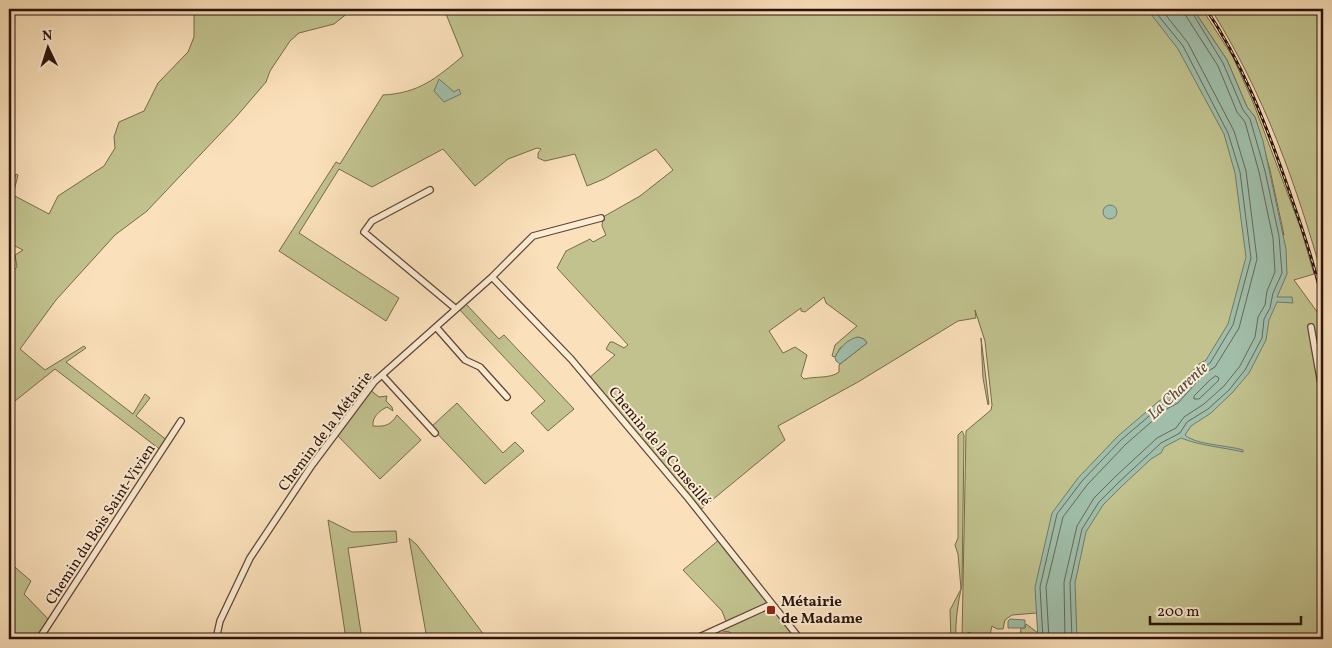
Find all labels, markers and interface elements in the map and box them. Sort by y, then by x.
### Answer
north arrow [22,22,72,72]
text: N [41,27,53,46]
water label: La Charente [1143,358,1214,425]
street label: Chemin de la Métairie [274,368,378,496]
street label: Chemin de la Conseillé [603,383,715,511]
street label: Chemin du Bois Saint-Vivien [41,440,161,609]
place label: Métairie de Madame [781,592,863,630]
scale bar [1150,593,1301,625]
text: 200 m [1157,602,1200,623]
marker: Métairie de Madame [765,604,777,616]

